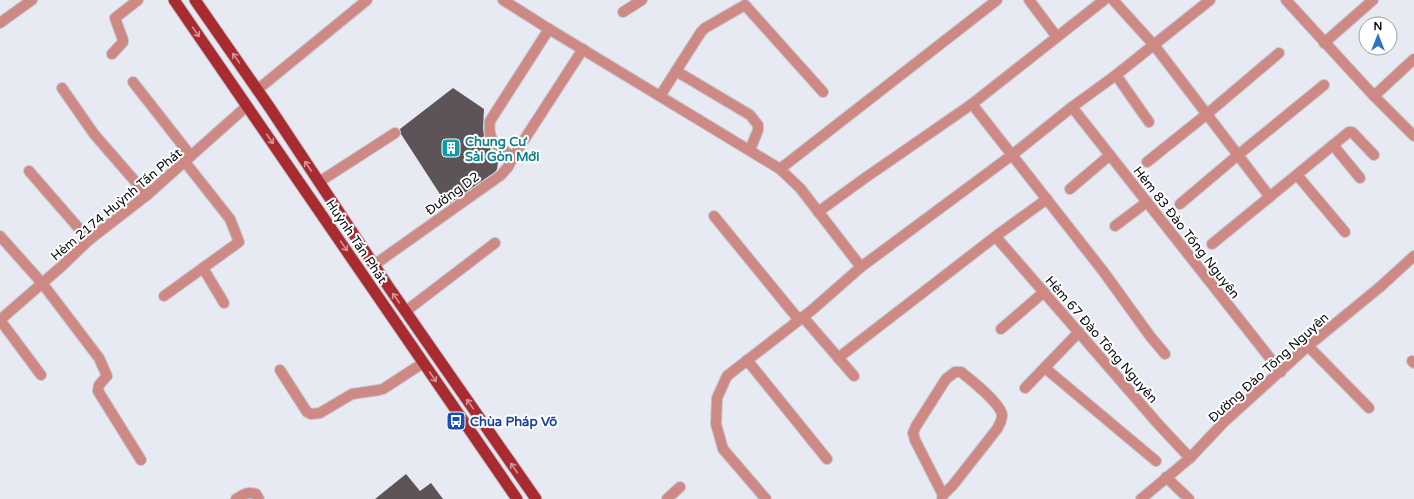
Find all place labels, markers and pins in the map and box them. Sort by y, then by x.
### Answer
place label: Chung Cư Sài Gòn Mới [465,134,540,165]
building icon: Chung Cư Sài Gòn Mới [440,137,462,159]
bus stop icon: Chùa Pháp Võ [445,410,467,432]
place label: Chùa Pháp Võ [470,414,557,430]

